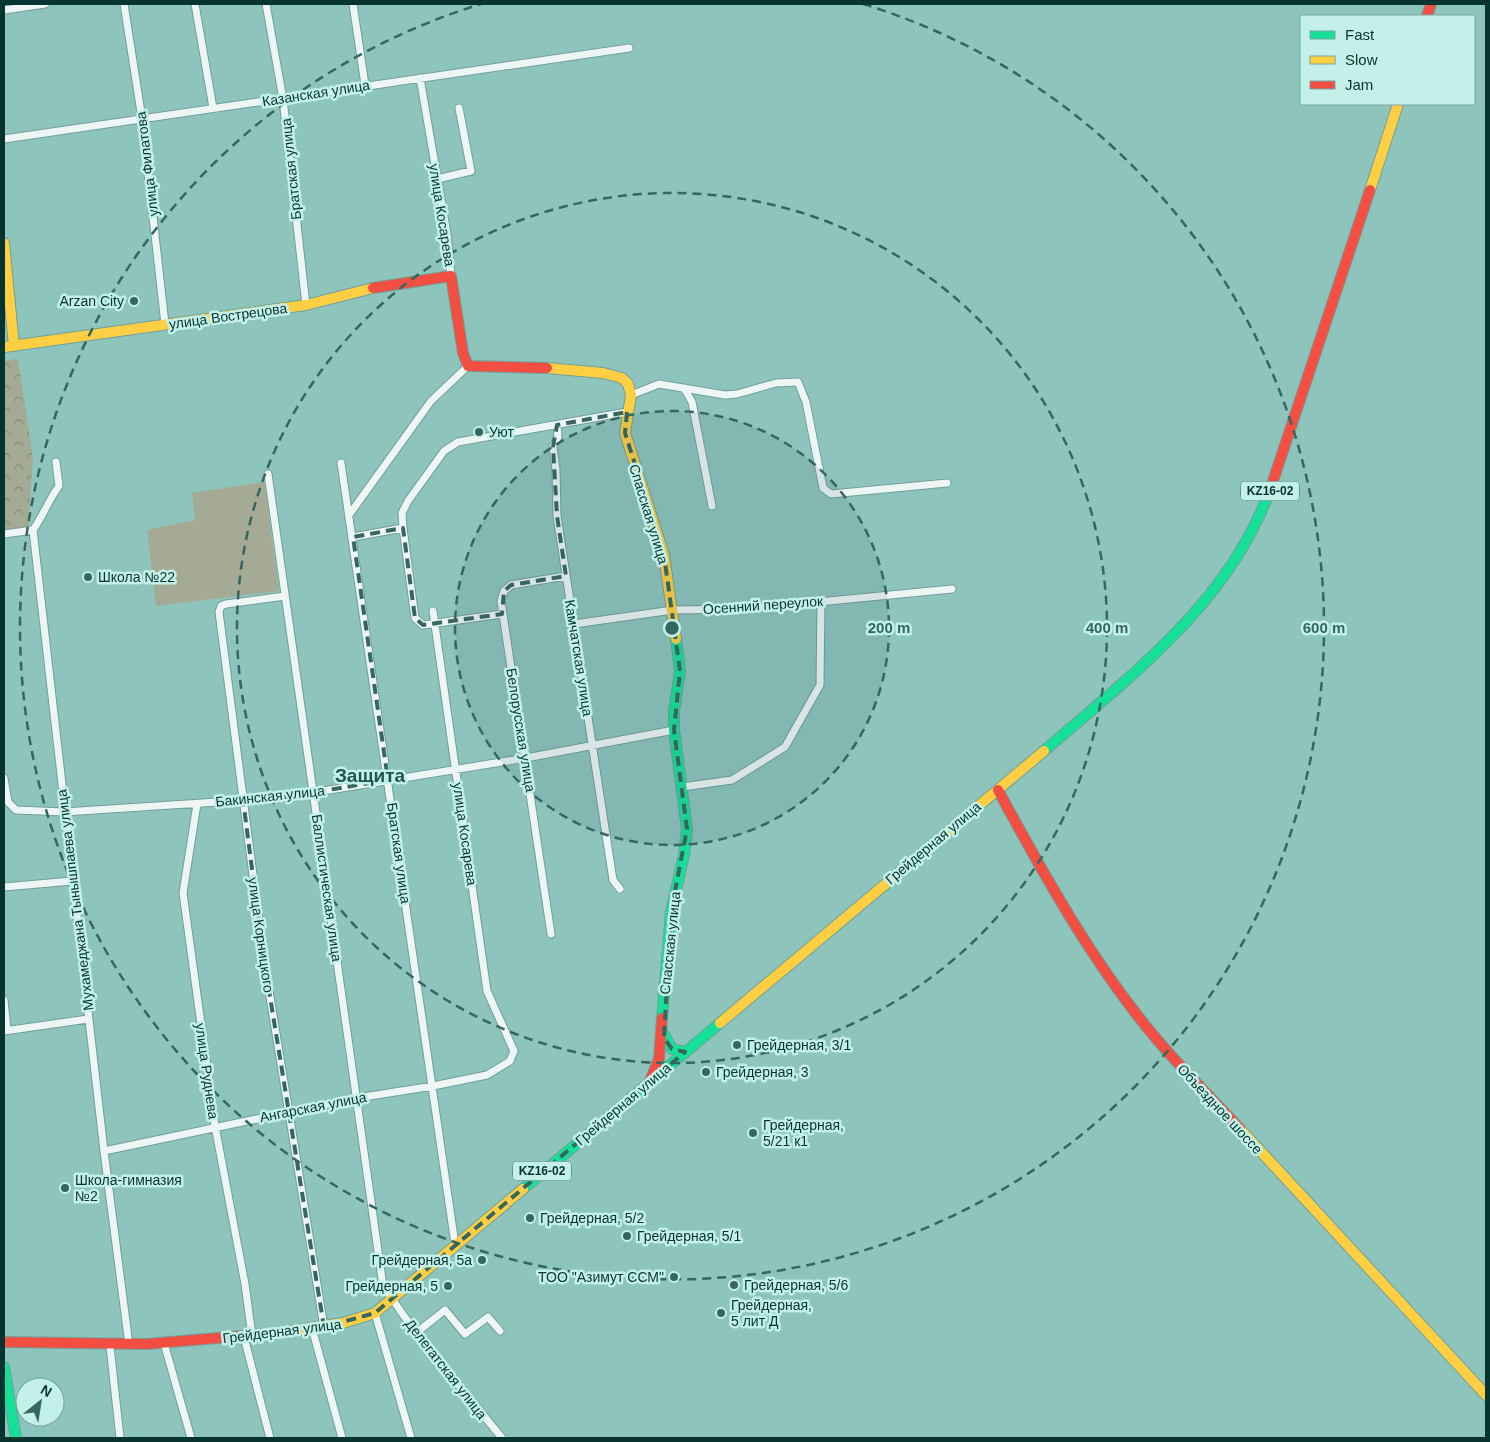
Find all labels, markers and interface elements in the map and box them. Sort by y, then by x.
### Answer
legend [1300,15,1475,105]
text: Fast [1345,26,1375,43]
text: Slow [1345,51,1378,68]
text: Jam [1345,76,1373,93]
street label: Казанская улица [261,77,371,109]
street label: улица Филатова [133,110,161,217]
street label: Братская улица [278,117,304,221]
street label: улица Косарева [426,163,458,268]
place label: Arzan City [59,293,124,309]
marker: Arzan City [128,295,140,307]
street label: улица Вострецова [168,300,288,332]
place label: Уют [489,424,514,440]
marker: Уют [473,426,485,438]
street label: Спасская улица [626,462,672,566]
road number: KZ16-02 [1241,482,1299,501]
place label: Школа №22 [98,569,175,585]
marker: Школа №22 [82,571,94,583]
street label: Осенний переулок [702,593,824,617]
street label: Камчатская улица [562,599,596,718]
centre of rings [663,619,681,637]
text: 200 m [868,619,910,636]
text: 400 m [1086,619,1128,636]
text: 600 m [1303,619,1345,636]
street label: Белорусская улица [503,667,539,793]
district label: Защита [335,765,405,786]
street label: Бакинская улица [215,782,326,810]
street label: улица Косарева [450,782,480,887]
street label: Мухамеджана Тынышпаева улица [53,788,97,1012]
street label: Грейдерная улица [882,798,984,888]
street label: Братская улица [384,801,414,905]
street label: Баллистическая улица [309,813,345,963]
street label: улица Корницкого [245,876,277,994]
street label: Спасская улица [657,890,683,995]
street label: улица Руднева [192,1022,222,1120]
place label: Грейдерная, 3/1 [747,1037,851,1053]
marker: Грейдерная, 3/1 [731,1039,743,1051]
street label: Грейдерная улица [572,1059,674,1149]
street label: Объездное шоссе [1174,1061,1266,1157]
place label: Грейдерная, 3 [716,1064,809,1080]
marker: Грейдерная, 3 [700,1066,712,1078]
street label: Ангарская улица [258,1089,368,1125]
place label: Грейдерная, 5/21 к1 [763,1117,844,1149]
marker: Грейдерная, 5/21 к1 [747,1127,759,1139]
road number: KZ16-02 [513,1162,571,1180]
place label: Школа-гимназия №2 [75,1172,182,1204]
marker: Школа-гимназия №2 [59,1182,71,1194]
place label: Грейдерная, 5/2 [540,1210,644,1226]
marker: Грейдерная, 5/2 [524,1212,536,1224]
place label: Грейдерная, 5/1 [637,1228,741,1244]
marker: Грейдерная, 5/1 [621,1230,633,1242]
place label: Грейдерная, 5а [372,1252,472,1268]
marker: Грейдерная, 5а [476,1254,488,1266]
place label: ТОО "Азимут ССМ" [538,1269,664,1285]
marker: ТОО "Азимут ССМ" [668,1271,680,1283]
place label: Грейдерная, 5/6 [744,1277,848,1293]
place label: Грейдерная, 5 [345,1278,438,1294]
marker: Грейдерная, 5/6 [728,1279,740,1291]
marker: Грейдерная, 5 [442,1280,454,1292]
place label: Грейдерная, 5 лит Д [731,1297,812,1329]
marker: Грейдерная, 5 лит Д [715,1307,727,1319]
street label: Грейдерная улица [222,1316,342,1346]
street label: Делегатская улица [402,1316,490,1422]
north arrow [15,1377,65,1427]
text: N [38,1381,55,1400]

